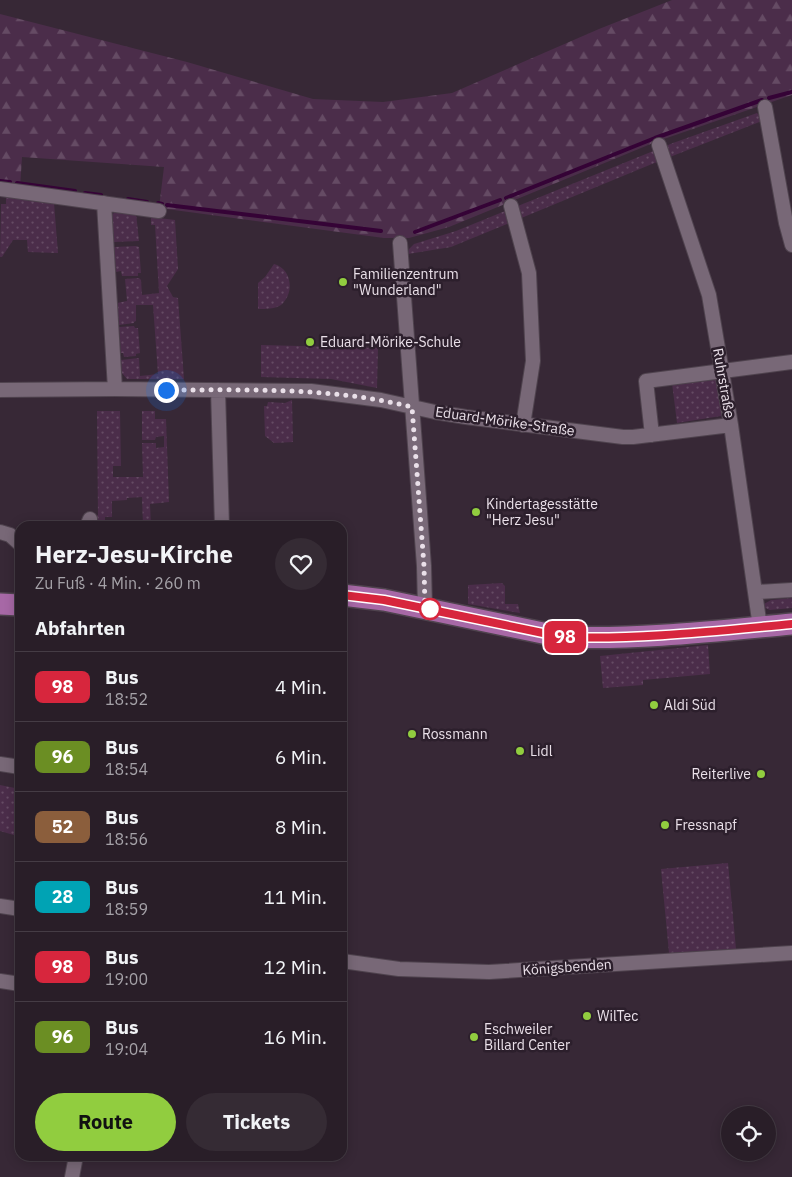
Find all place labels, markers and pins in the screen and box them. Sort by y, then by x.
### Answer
place label: Familienzentrum "Wunderland" [353,265,459,299]
marker: Familienzentrum "Wunderland" [337,276,349,288]
place label: Eduard-Mörike-Schule [320,333,461,351]
marker: Eduard-Mörike-Schule [304,336,316,348]
place label: Kindertagesstätte "Herz Jesu" [486,495,598,529]
marker: Kindertagesstätte "Herz Jesu" [470,506,482,518]
unlabelled marker [419,598,441,620]
place label: Aldi Süd [664,696,716,714]
marker: Aldi Süd [648,699,660,711]
place label: Rossmann [422,725,488,743]
marker: Rossmann [406,728,418,740]
place label: Lidl [530,742,553,760]
marker: Lidl [514,745,526,757]
place label: Reiterlive [692,765,751,783]
marker: Reiterlive [755,768,767,780]
place label: Fressnapf [675,816,737,834]
marker: Fressnapf [659,819,671,831]
place label: WilTec [597,1007,638,1025]
marker: WilTec [581,1010,593,1022]
place label: Eschweiler Billard Center [484,1020,570,1054]
marker: Eschweiler Billard Center [468,1031,480,1043]

